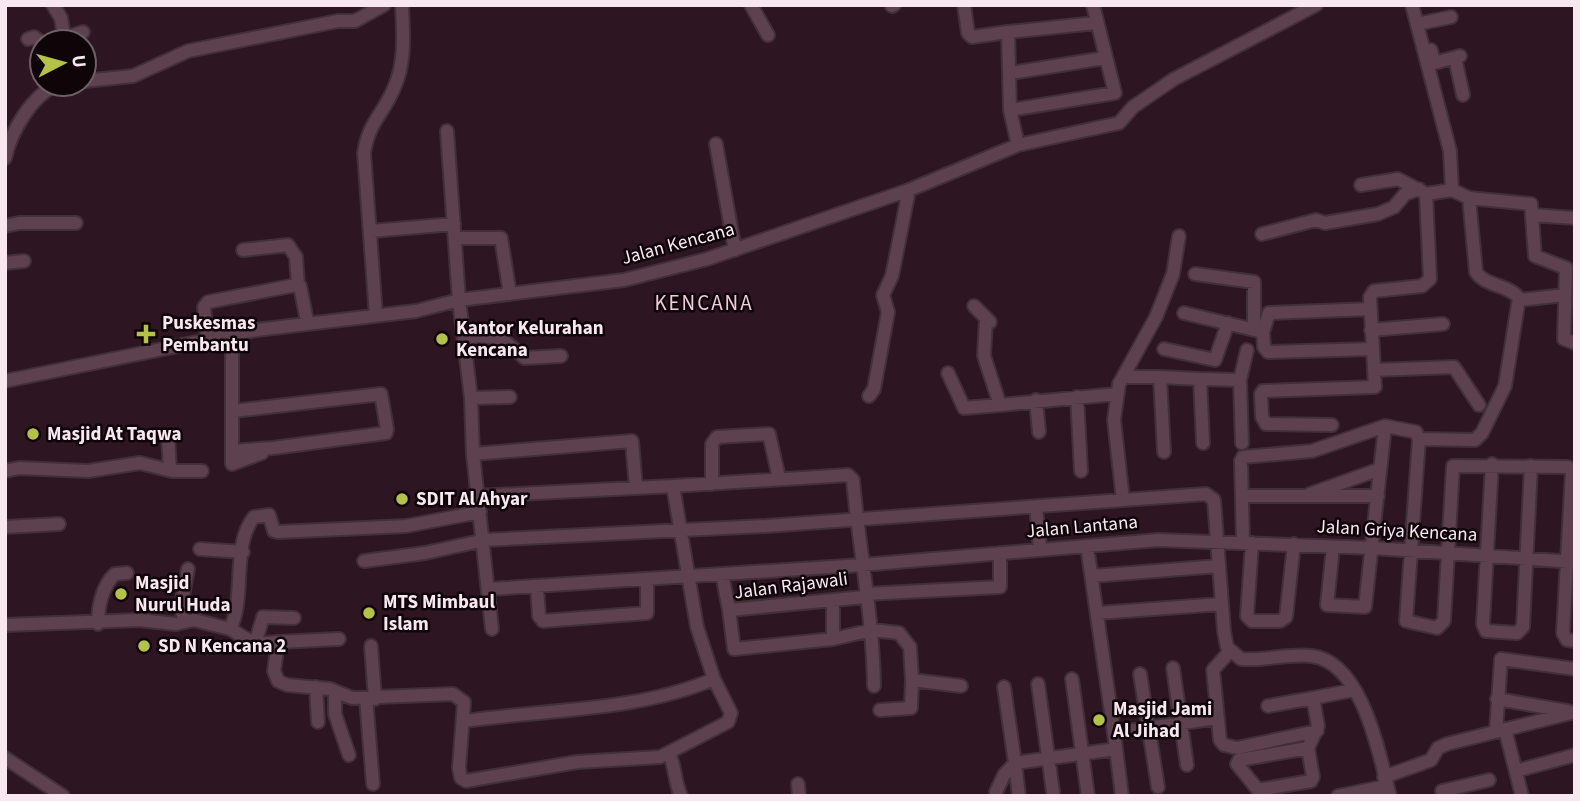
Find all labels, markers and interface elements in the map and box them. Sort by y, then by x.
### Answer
north arrow [28,28,98,98]
text: U [64,54,93,69]
street label: Jalan Kencana [618,216,738,272]
district label: KENCANA [654,288,754,318]
place label: Puskesmas Pembantu [162,310,255,359]
place label: Kantor Kelurahan Kencana [456,315,604,364]
marker: Puskesmas Pembantu [136,324,156,344]
marker: Kantor Kelurahan Kencana [434,331,450,347]
place label: Masjid At Taqwa [47,421,182,448]
marker: Masjid At Taqwa [25,426,41,442]
place label: SDIT Al Ahyar [416,486,528,513]
marker: SDIT Al Ahyar [394,491,410,507]
street label: Jalan Lantana [1025,509,1139,545]
street label: Jalan Griya Kencana [1316,513,1478,549]
street label: Jalan Rajawali [733,566,849,606]
place label: Masjid Nurul Huda [135,570,231,619]
marker: Masjid Nurul Huda [113,586,129,602]
place label: MTS Mimbaul Islam [383,589,495,638]
marker: MTS Mimbaul Islam [361,605,377,621]
place label: SD N Kencana 2 [158,633,286,660]
marker: SD N Kencana 2 [136,638,152,654]
place label: Masjid Jami Al Jihad [1112,696,1212,745]
marker: Masjid Jami Al Jihad [1091,712,1107,728]

